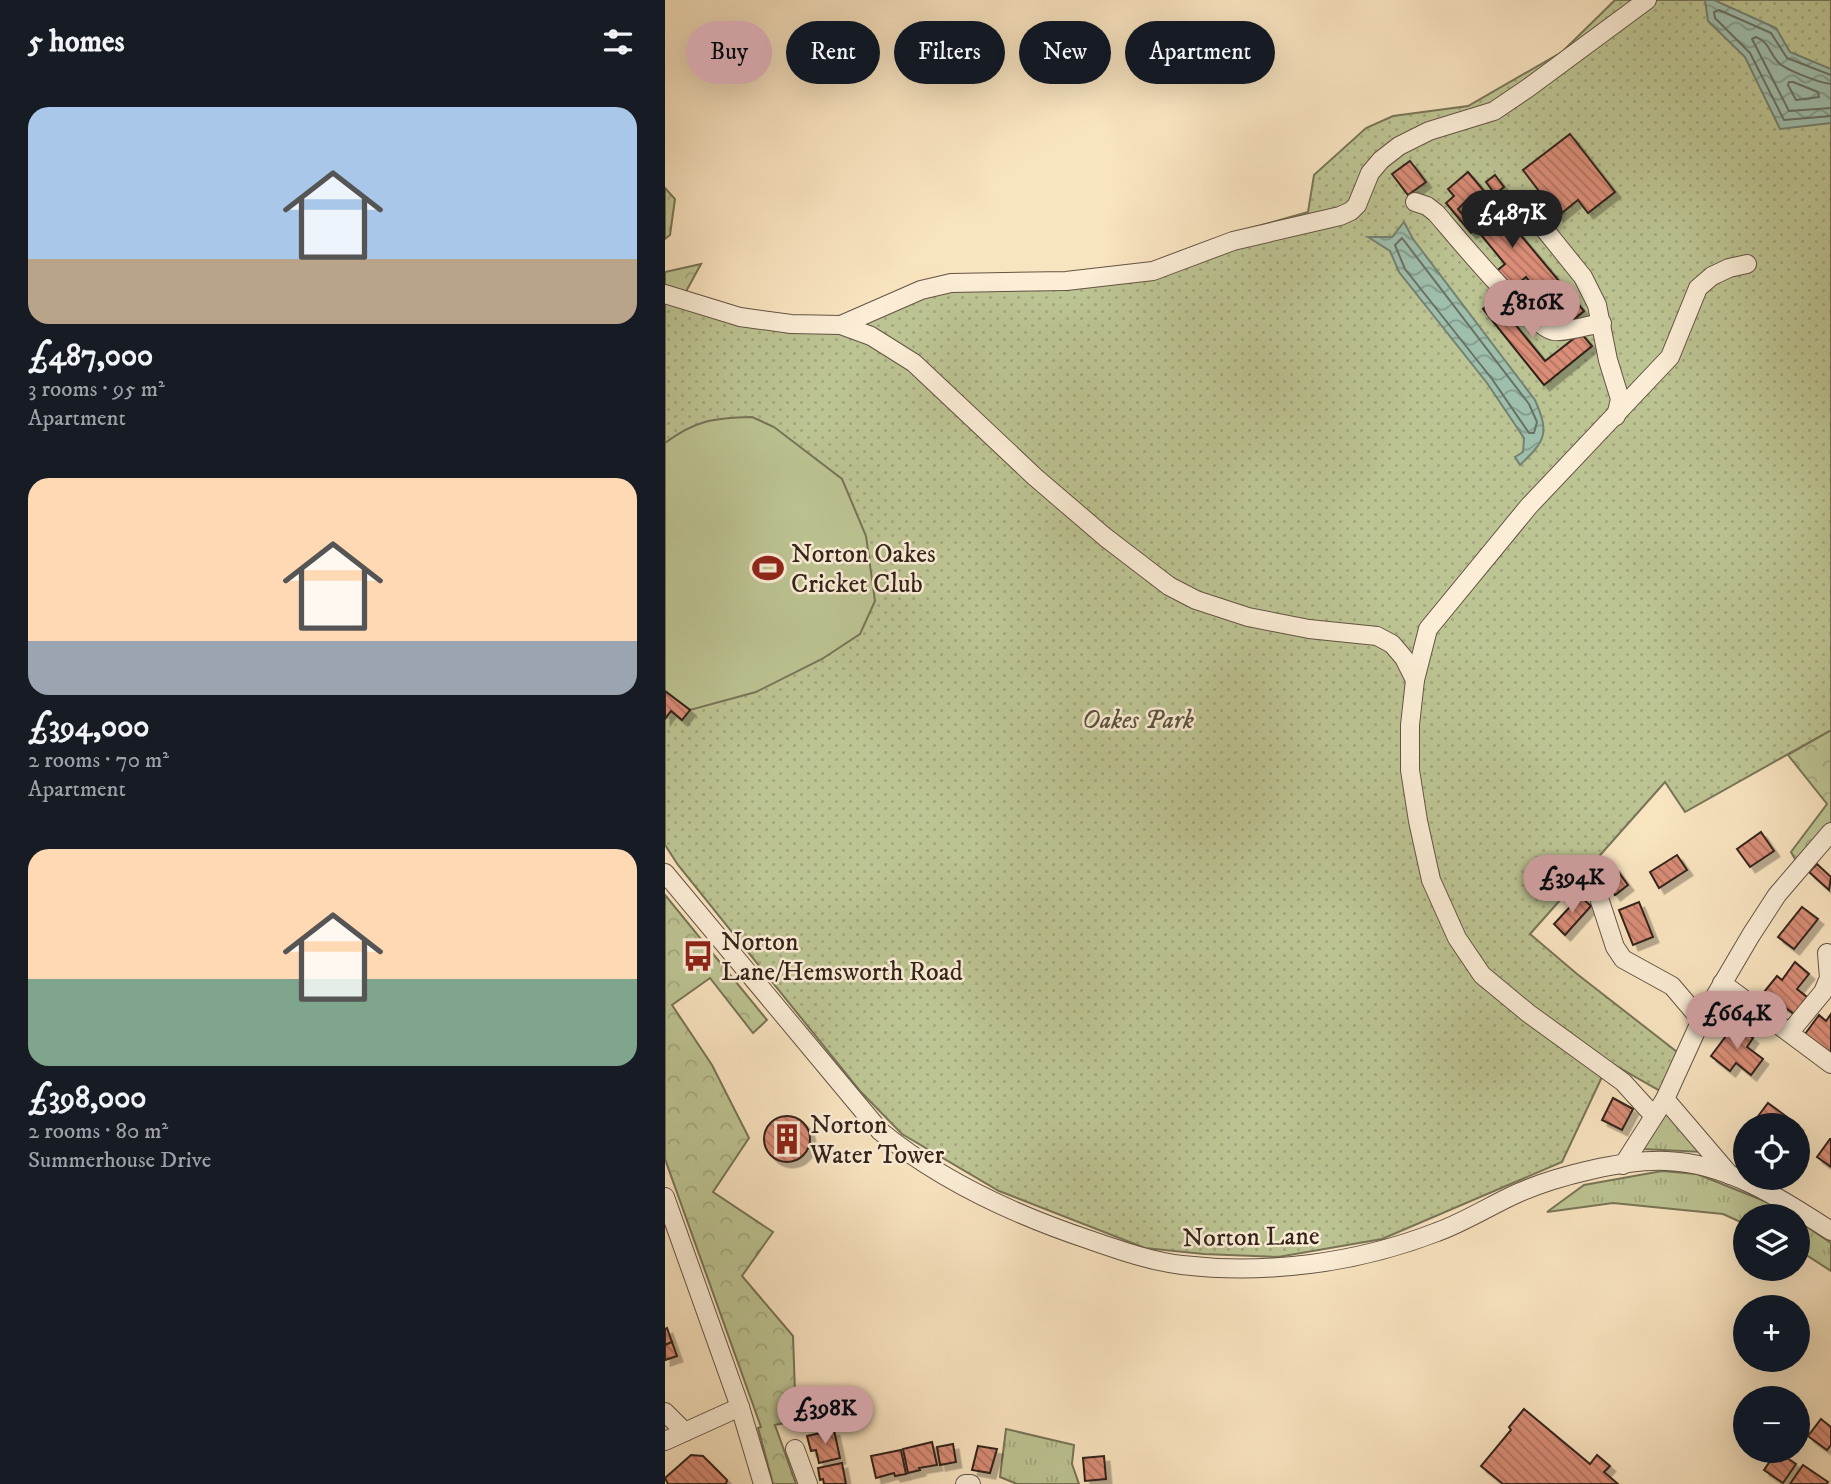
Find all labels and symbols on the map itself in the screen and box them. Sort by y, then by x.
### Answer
pin: £487K [1463,190,1561,250]
pin: £816K [1483,280,1581,340]
place label: Norton Oakes Cricket Club [791,538,936,601]
sports icon: Norton Oakes Cricket Club [751,551,785,585]
park label: Oakes Park [1082,704,1194,737]
pin: £394K [1523,856,1621,915]
place label: Norton Lane/Hemsworth Road [721,926,963,989]
bus stop icon: Norton Lane/Hemsworth Road [681,939,715,973]
pin: £664K [1688,992,1786,1051]
place label: Norton Water Tower [809,1109,945,1172]
building icon: Norton Water Tower [770,1122,804,1156]
street label: Norton Lane [1182,1220,1320,1255]
pin: £398K [776,1386,874,1446]

